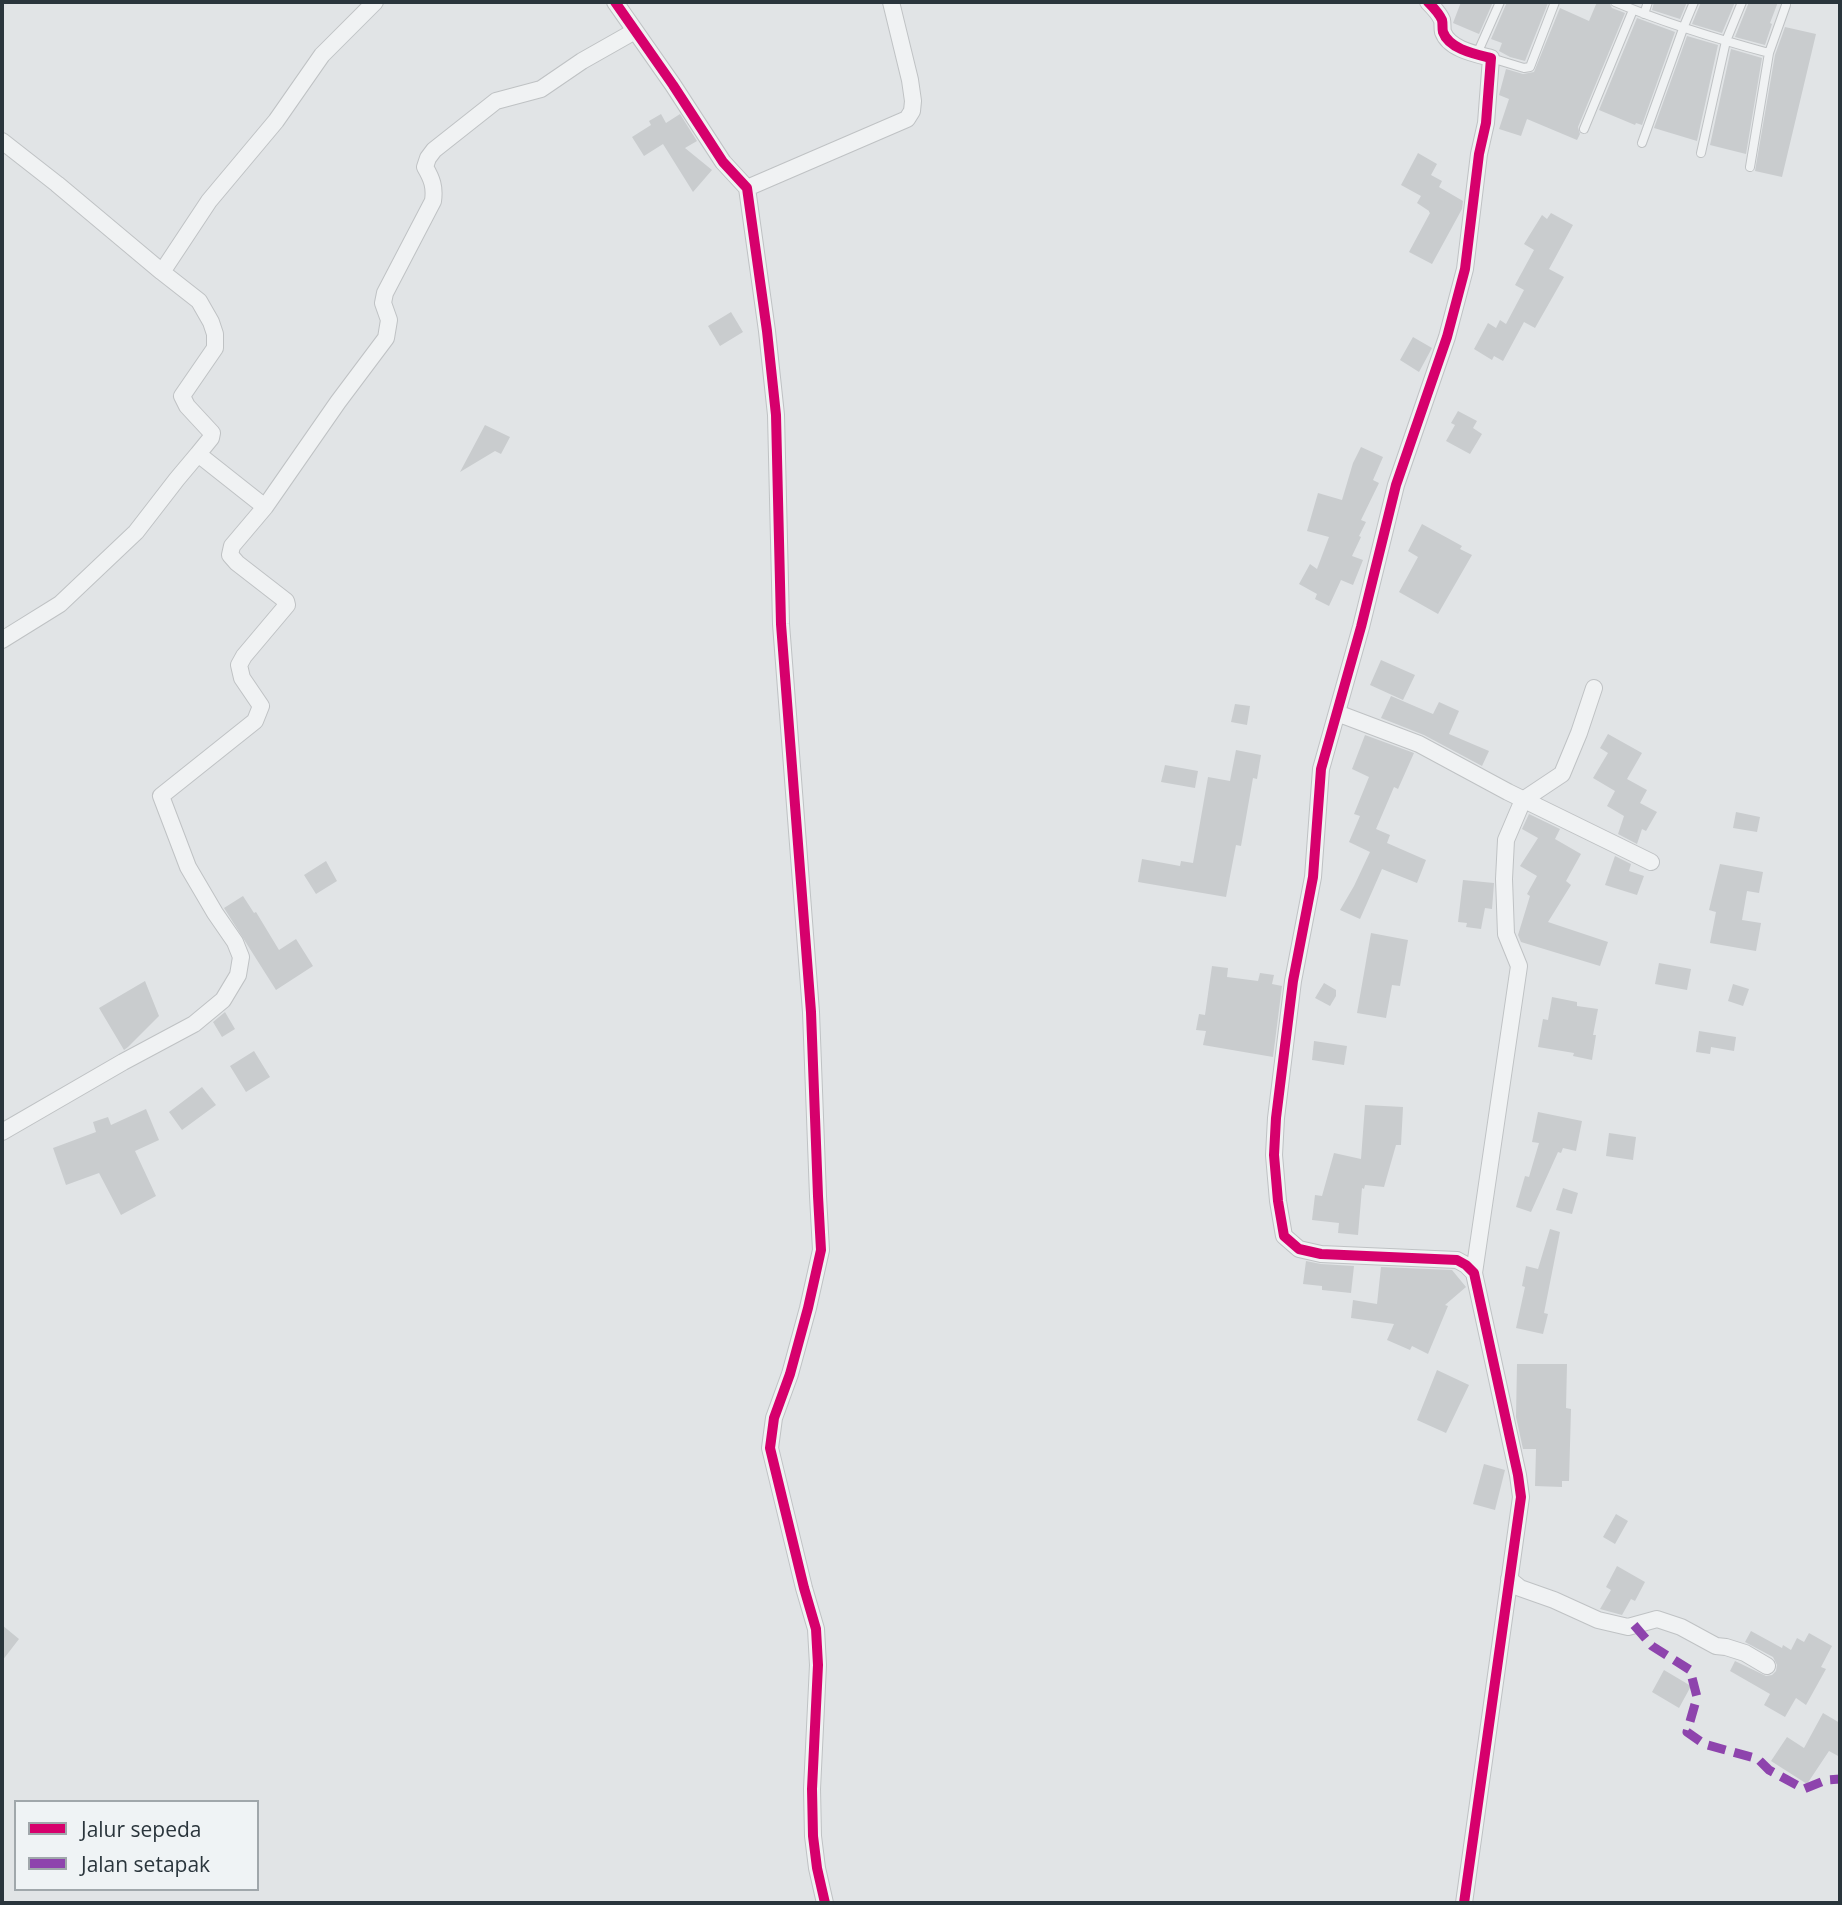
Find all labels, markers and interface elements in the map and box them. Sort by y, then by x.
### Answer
legend [14,1800,259,1891]
text: Jalur sepeda [81,1815,201,1843]
text: Jalan setapak [81,1850,210,1878]

